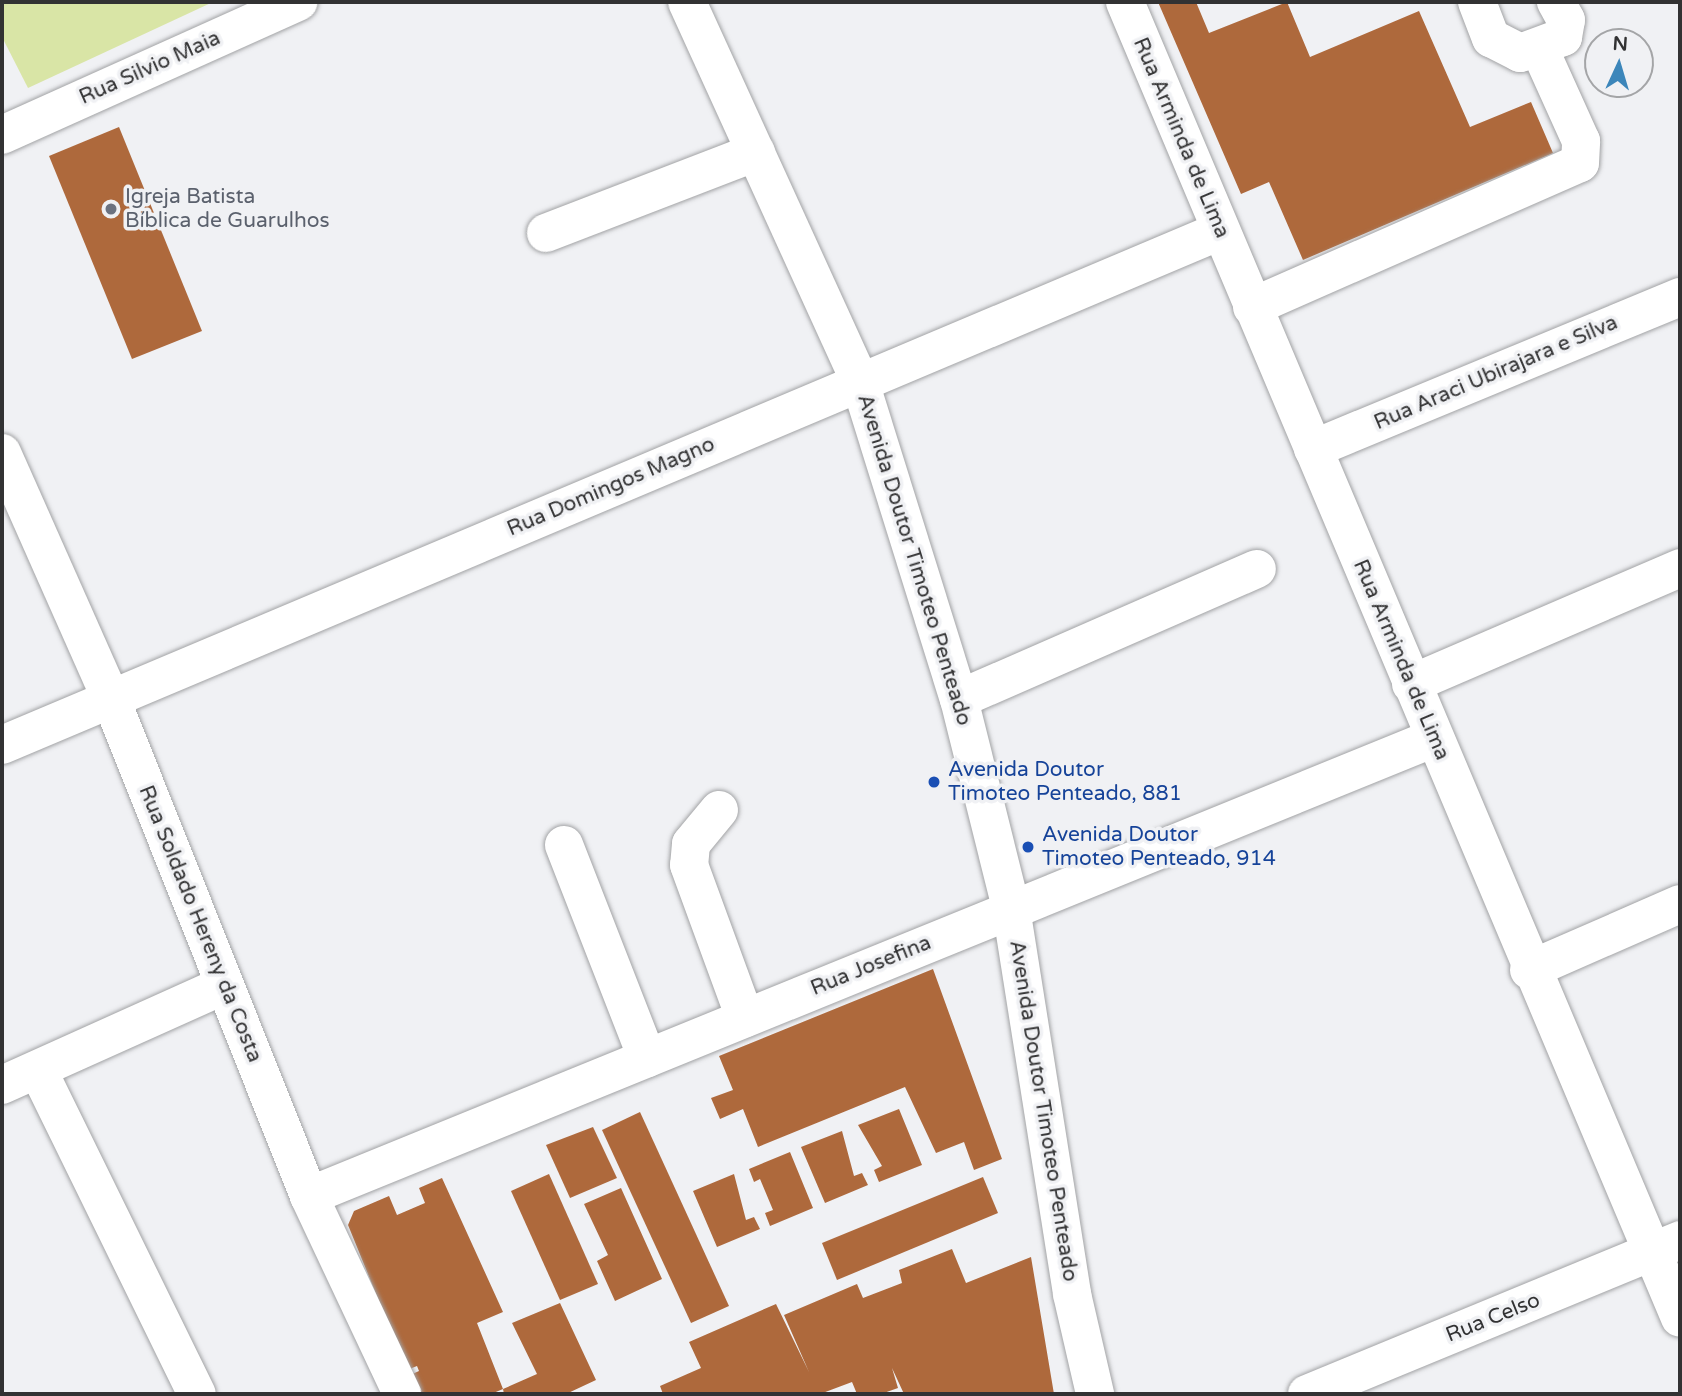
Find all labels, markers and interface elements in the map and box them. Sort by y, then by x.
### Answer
street label: Rua Silvio Maia [75,26,225,110]
north arrow [1584,28,1654,98]
text: N [1612,33,1629,56]
street label: Rua Arminda de Lima [1127,34,1235,242]
place label: Igreja Batista Bíblica de Guarulhos [125,184,330,234]
marker: Igreja Batista Bíblica de Guarulhos [103,201,119,217]
street label: Rua Araci Ubirajara e Silva [1370,310,1622,436]
street label: Avenida Doutor Timoteo Penteado [852,391,976,729]
street label: Rua Domingos Magno [503,432,719,542]
street label: Rua Arminda de Lima [1347,556,1455,764]
place label: Avenida Doutor Timoteo Penteado, 881 [948,757,1182,807]
marker: Avenida Doutor Timoteo Penteado, 881 [926,774,942,790]
street label: Rua Soldado Hereny da Costa [133,782,267,1066]
place label: Avenida Doutor Timoteo Penteado, 914 [1042,822,1276,872]
marker: Avenida Doutor Timoteo Penteado, 914 [1020,839,1036,855]
street label: Rua Josefina [807,930,935,1002]
street label: Avenida Doutor Timoteo Penteado [1004,939,1082,1283]
street label: Rua Celso [1442,1288,1544,1348]

